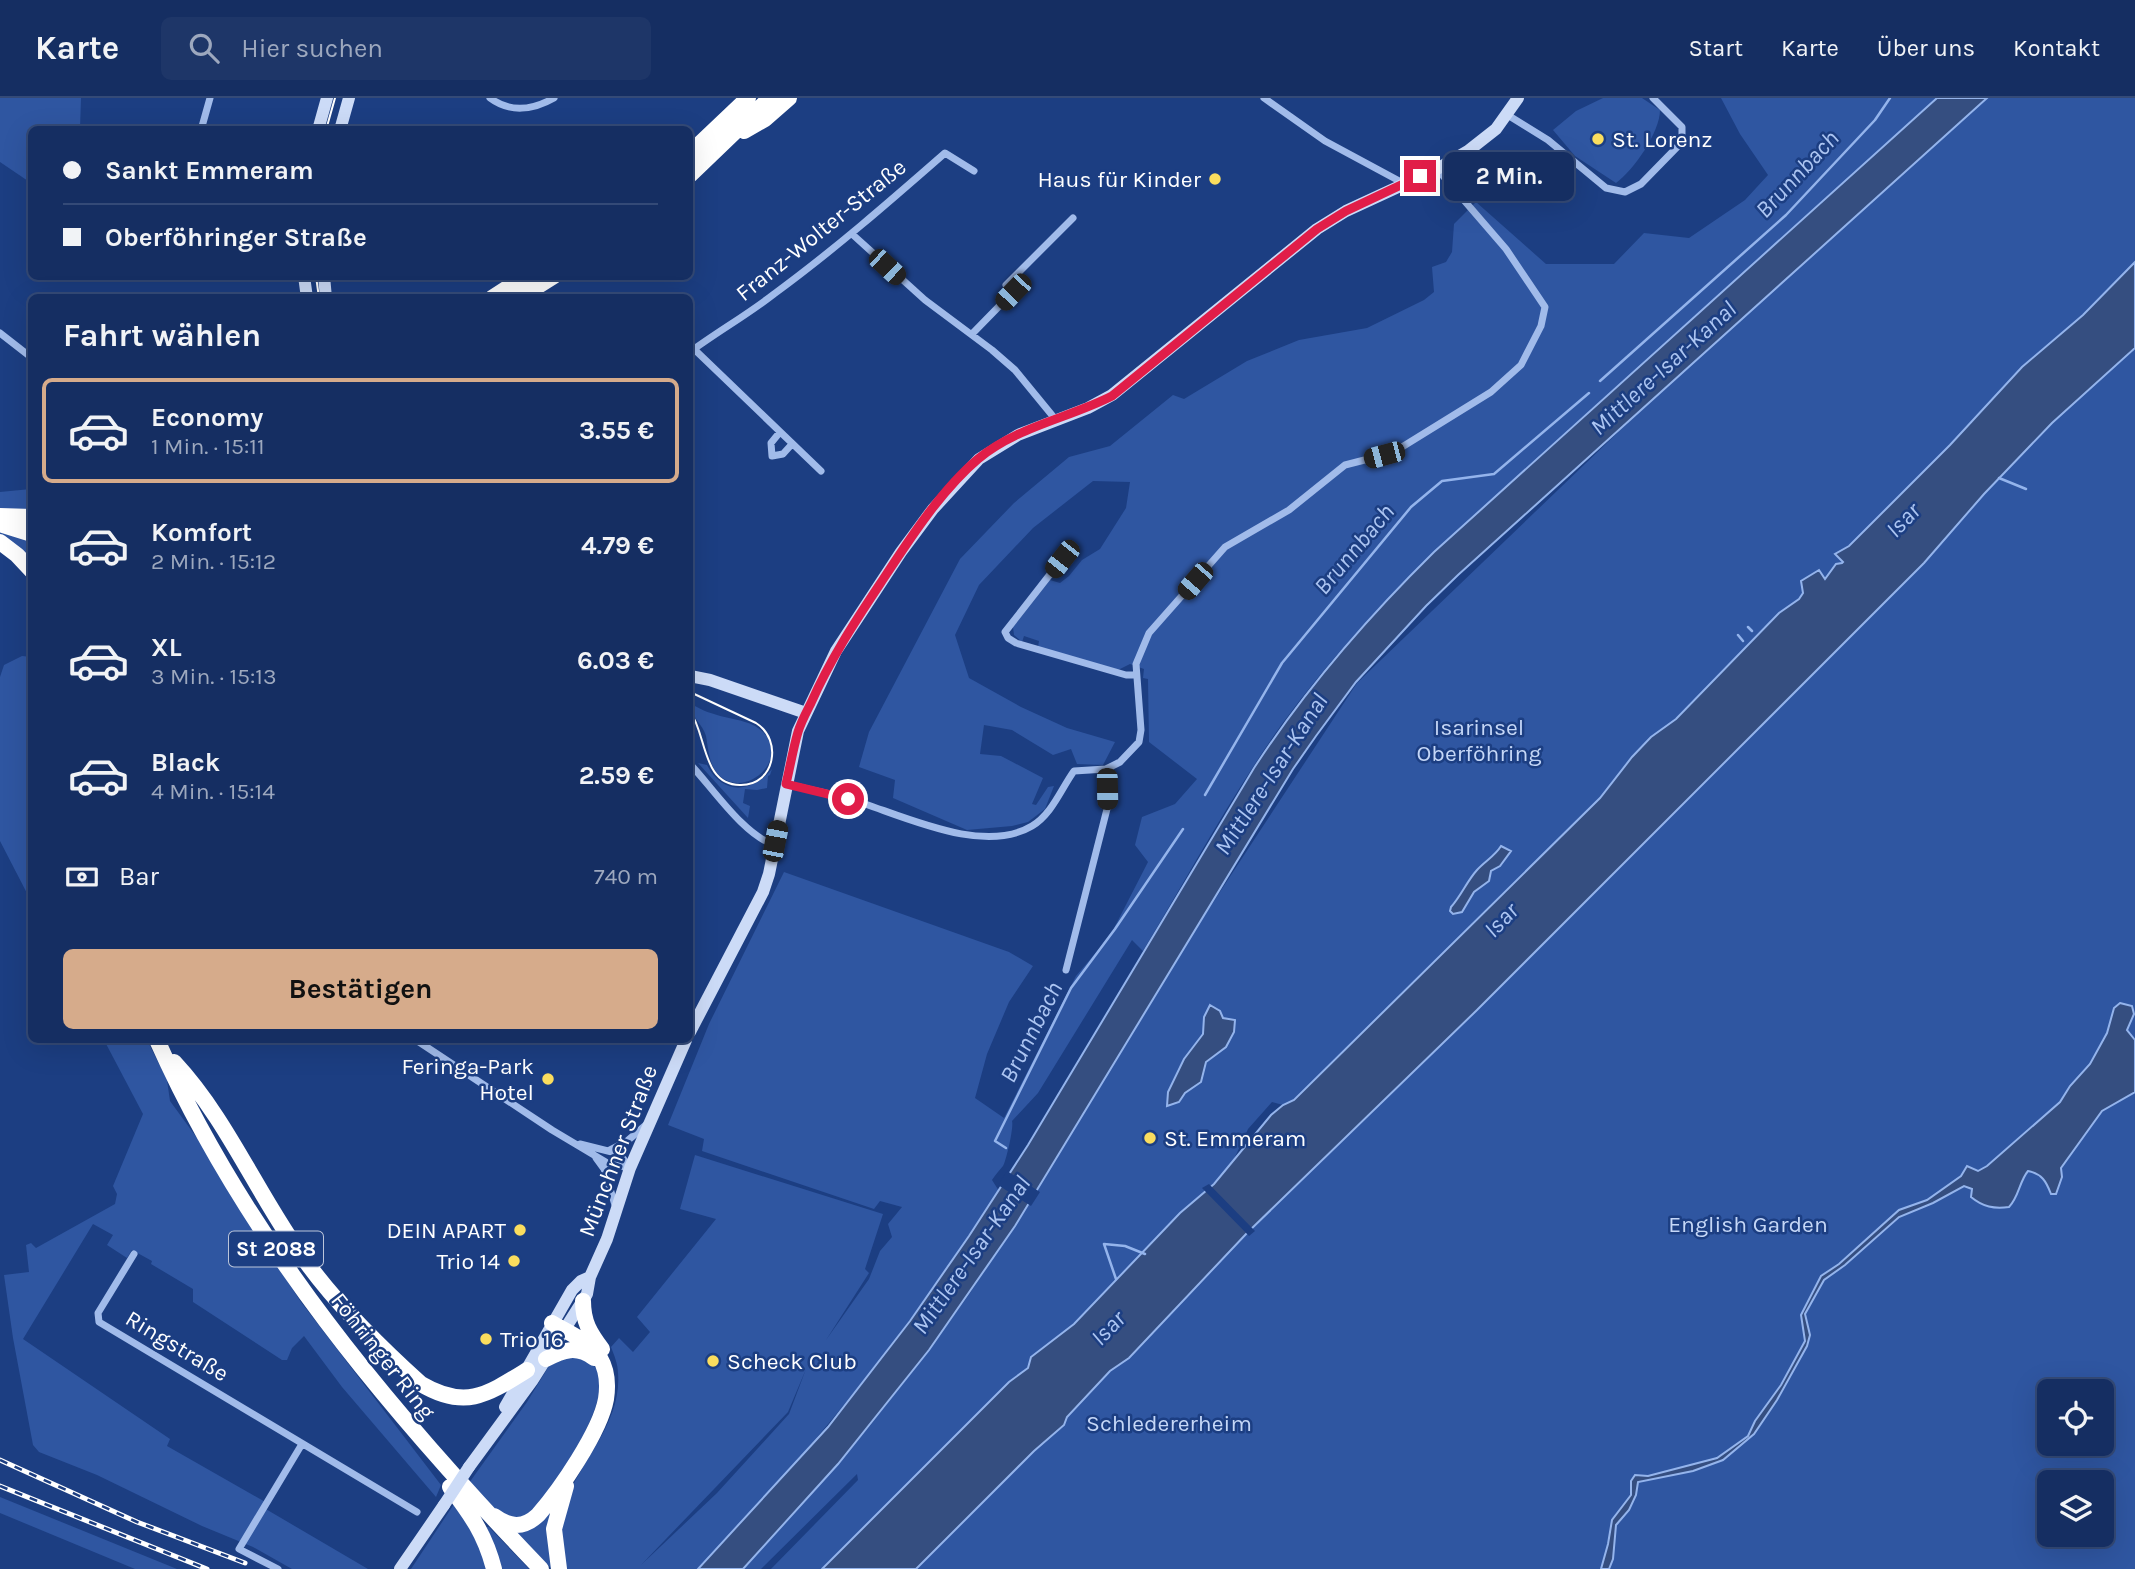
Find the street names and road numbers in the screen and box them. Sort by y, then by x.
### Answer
street label: Franz-Wolter-Straße [731,153,911,307]
street label: Münchner Straße [573,1061,663,1241]
road number: St 2088 [229,1232,323,1266]
street label: Föhringer Ring [325,1287,441,1425]
street label: Ringstraße [121,1305,233,1387]

